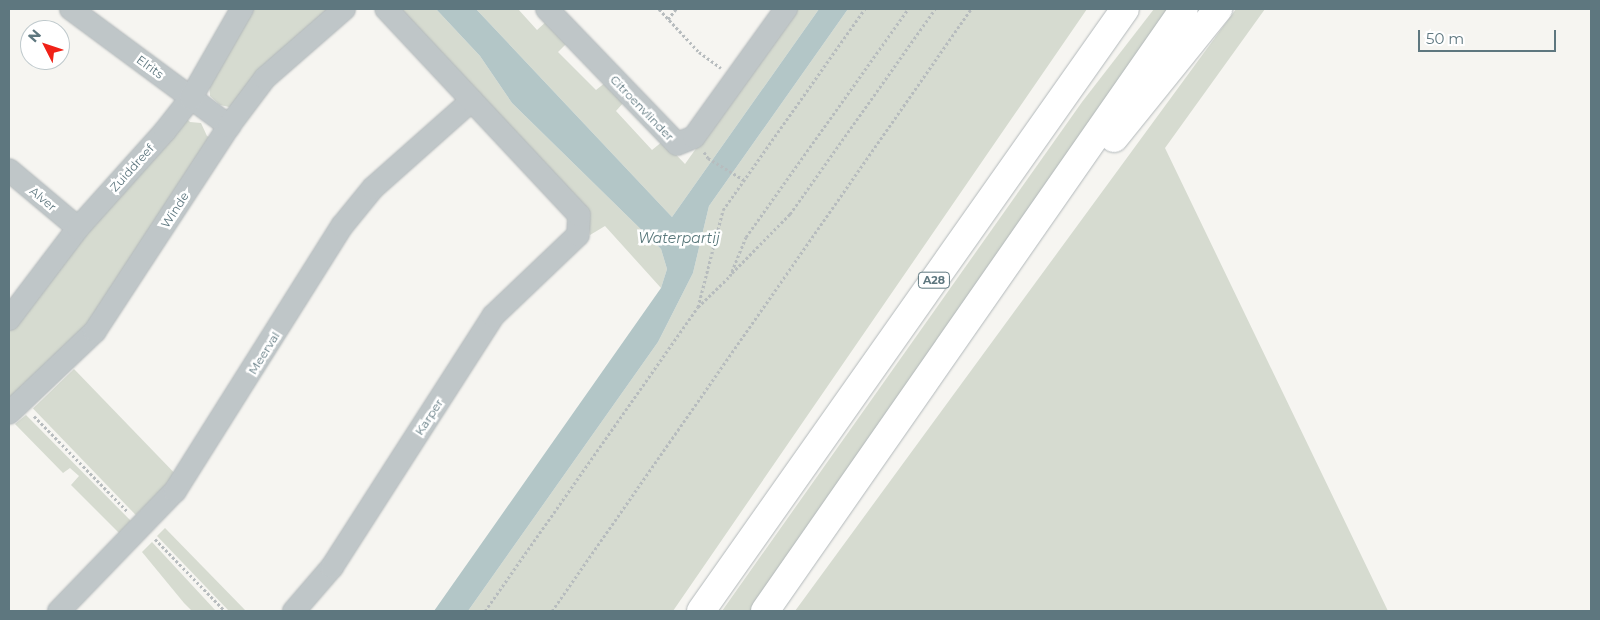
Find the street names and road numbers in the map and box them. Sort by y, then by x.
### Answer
street label: Elrits [134,52,166,82]
street label: Citroenvlinder [607,72,677,144]
street label: Zuiddreef [107,141,157,195]
street label: Alver [27,184,59,214]
street label: Winde [158,189,192,231]
road number: A28 [918,272,950,288]
street label: Meerval [245,329,283,377]
street label: Karper [412,396,446,438]

